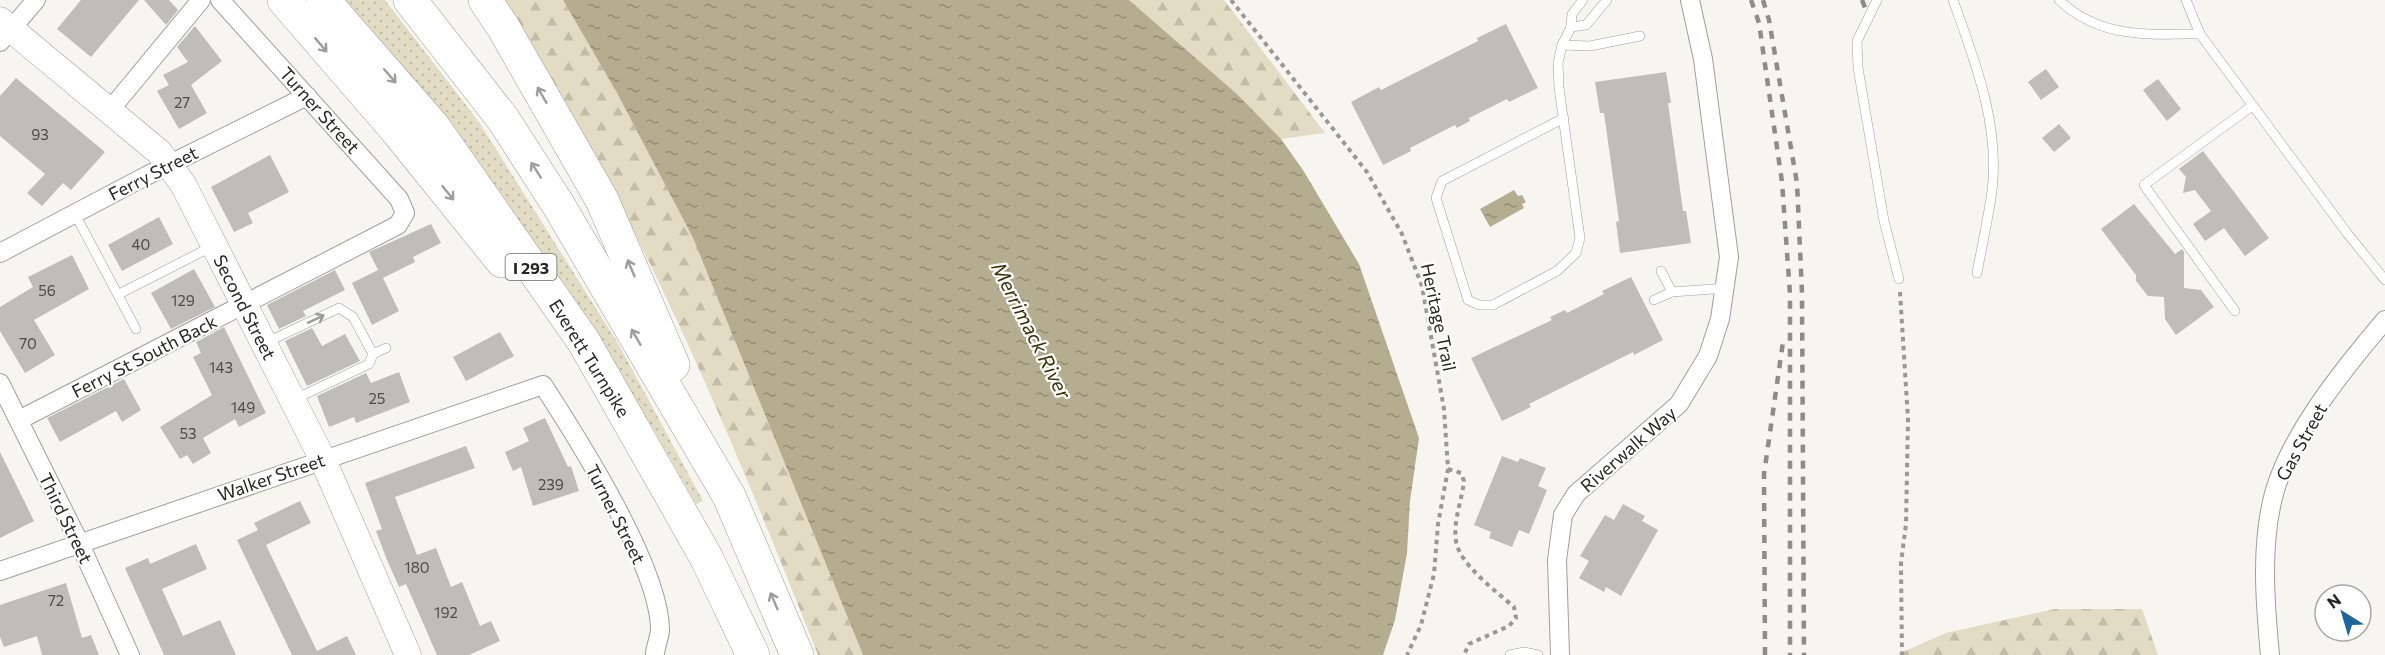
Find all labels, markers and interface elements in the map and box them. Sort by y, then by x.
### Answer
one-way arrow [315,37,328,53]
street label: Turner Street [275,62,365,158]
one-way arrow [383,68,396,84]
one-way arrow [536,87,547,105]
house number: 27 [174,93,190,111]
house number: 93 [31,125,49,143]
street label: Ferry Street [105,141,201,205]
one-way arrow [529,161,542,178]
one-way arrow [441,185,454,201]
house number: 40 [132,235,150,253]
street label: Second Street [209,251,281,363]
road number: I 293 [506,254,556,280]
water label: Merrimack River [987,258,1077,403]
one-way arrow [625,260,637,278]
street label: Heritage Trail [1417,261,1461,373]
house number: 56 [38,281,56,299]
house number: 129 [171,291,195,309]
street label: Everett Turnpike [545,295,635,421]
street label: Ferry St South Back [68,310,220,402]
one-way arrow [306,312,324,324]
one-way arrow [630,329,642,346]
house number: 70 [19,334,37,352]
house number: 143 [209,358,233,376]
house number: 25 [369,389,385,407]
house number: 149 [231,398,255,416]
street label: Gas Street [2271,399,2331,485]
street label: Riverwalk Way [1576,401,1680,497]
house number: 53 [179,424,197,442]
street label: Walker Street [215,448,327,506]
street label: Turner Street [582,461,650,567]
street label: Third Street [35,469,97,567]
house number: 239 [538,475,564,493]
house number: 180 [404,558,430,576]
north arrow [2313,583,2373,643]
text: N [2323,589,2344,612]
house number: 72 [48,591,64,609]
one-way arrow [768,592,779,611]
house number: 192 [434,603,458,621]

